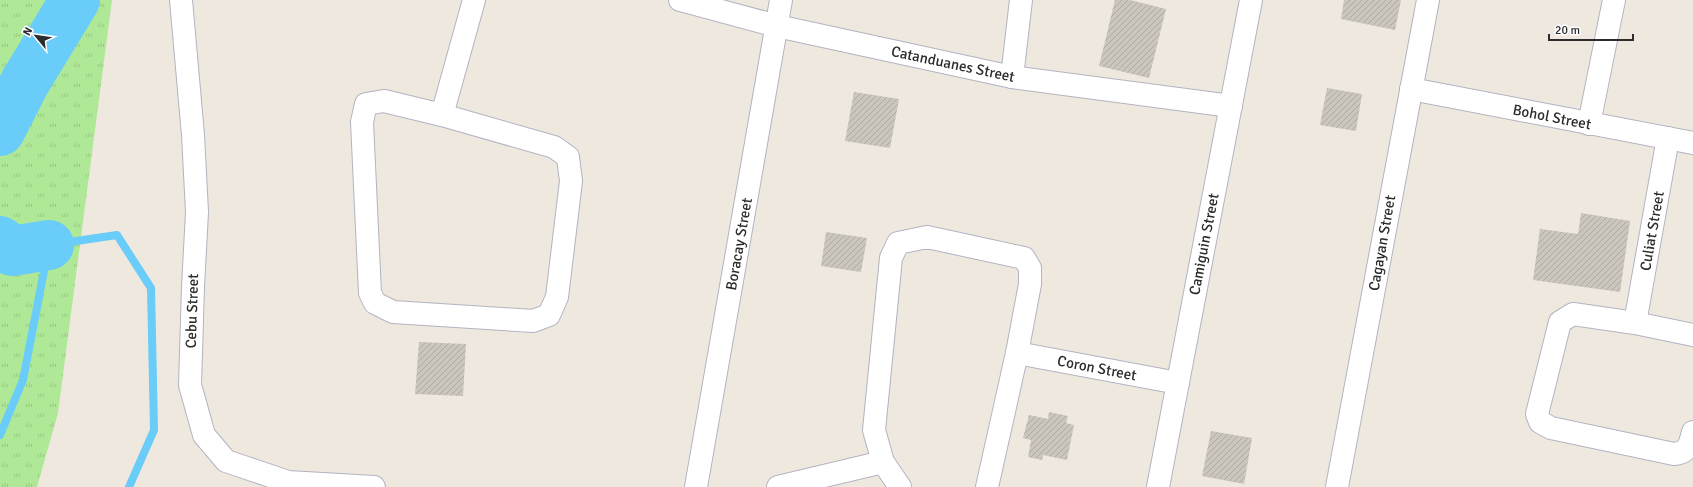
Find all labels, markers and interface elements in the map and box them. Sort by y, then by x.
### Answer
north arrow [16,16,56,56]
scale bar [1549,16,1633,42]
text: 20 m [1555,23,1580,38]
text: N [20,25,35,38]
street label: Catanduanes Street [890,42,1016,86]
street label: Bohol Street [1511,101,1593,133]
street label: Culiat Street [1636,190,1668,272]
street label: Camiguin Street [1185,192,1223,296]
street label: Cagayan Street [1365,194,1399,292]
street label: Boracay Street [722,196,756,292]
street label: Cebu Street [182,273,202,349]
street label: Coron Street [1056,351,1138,385]

